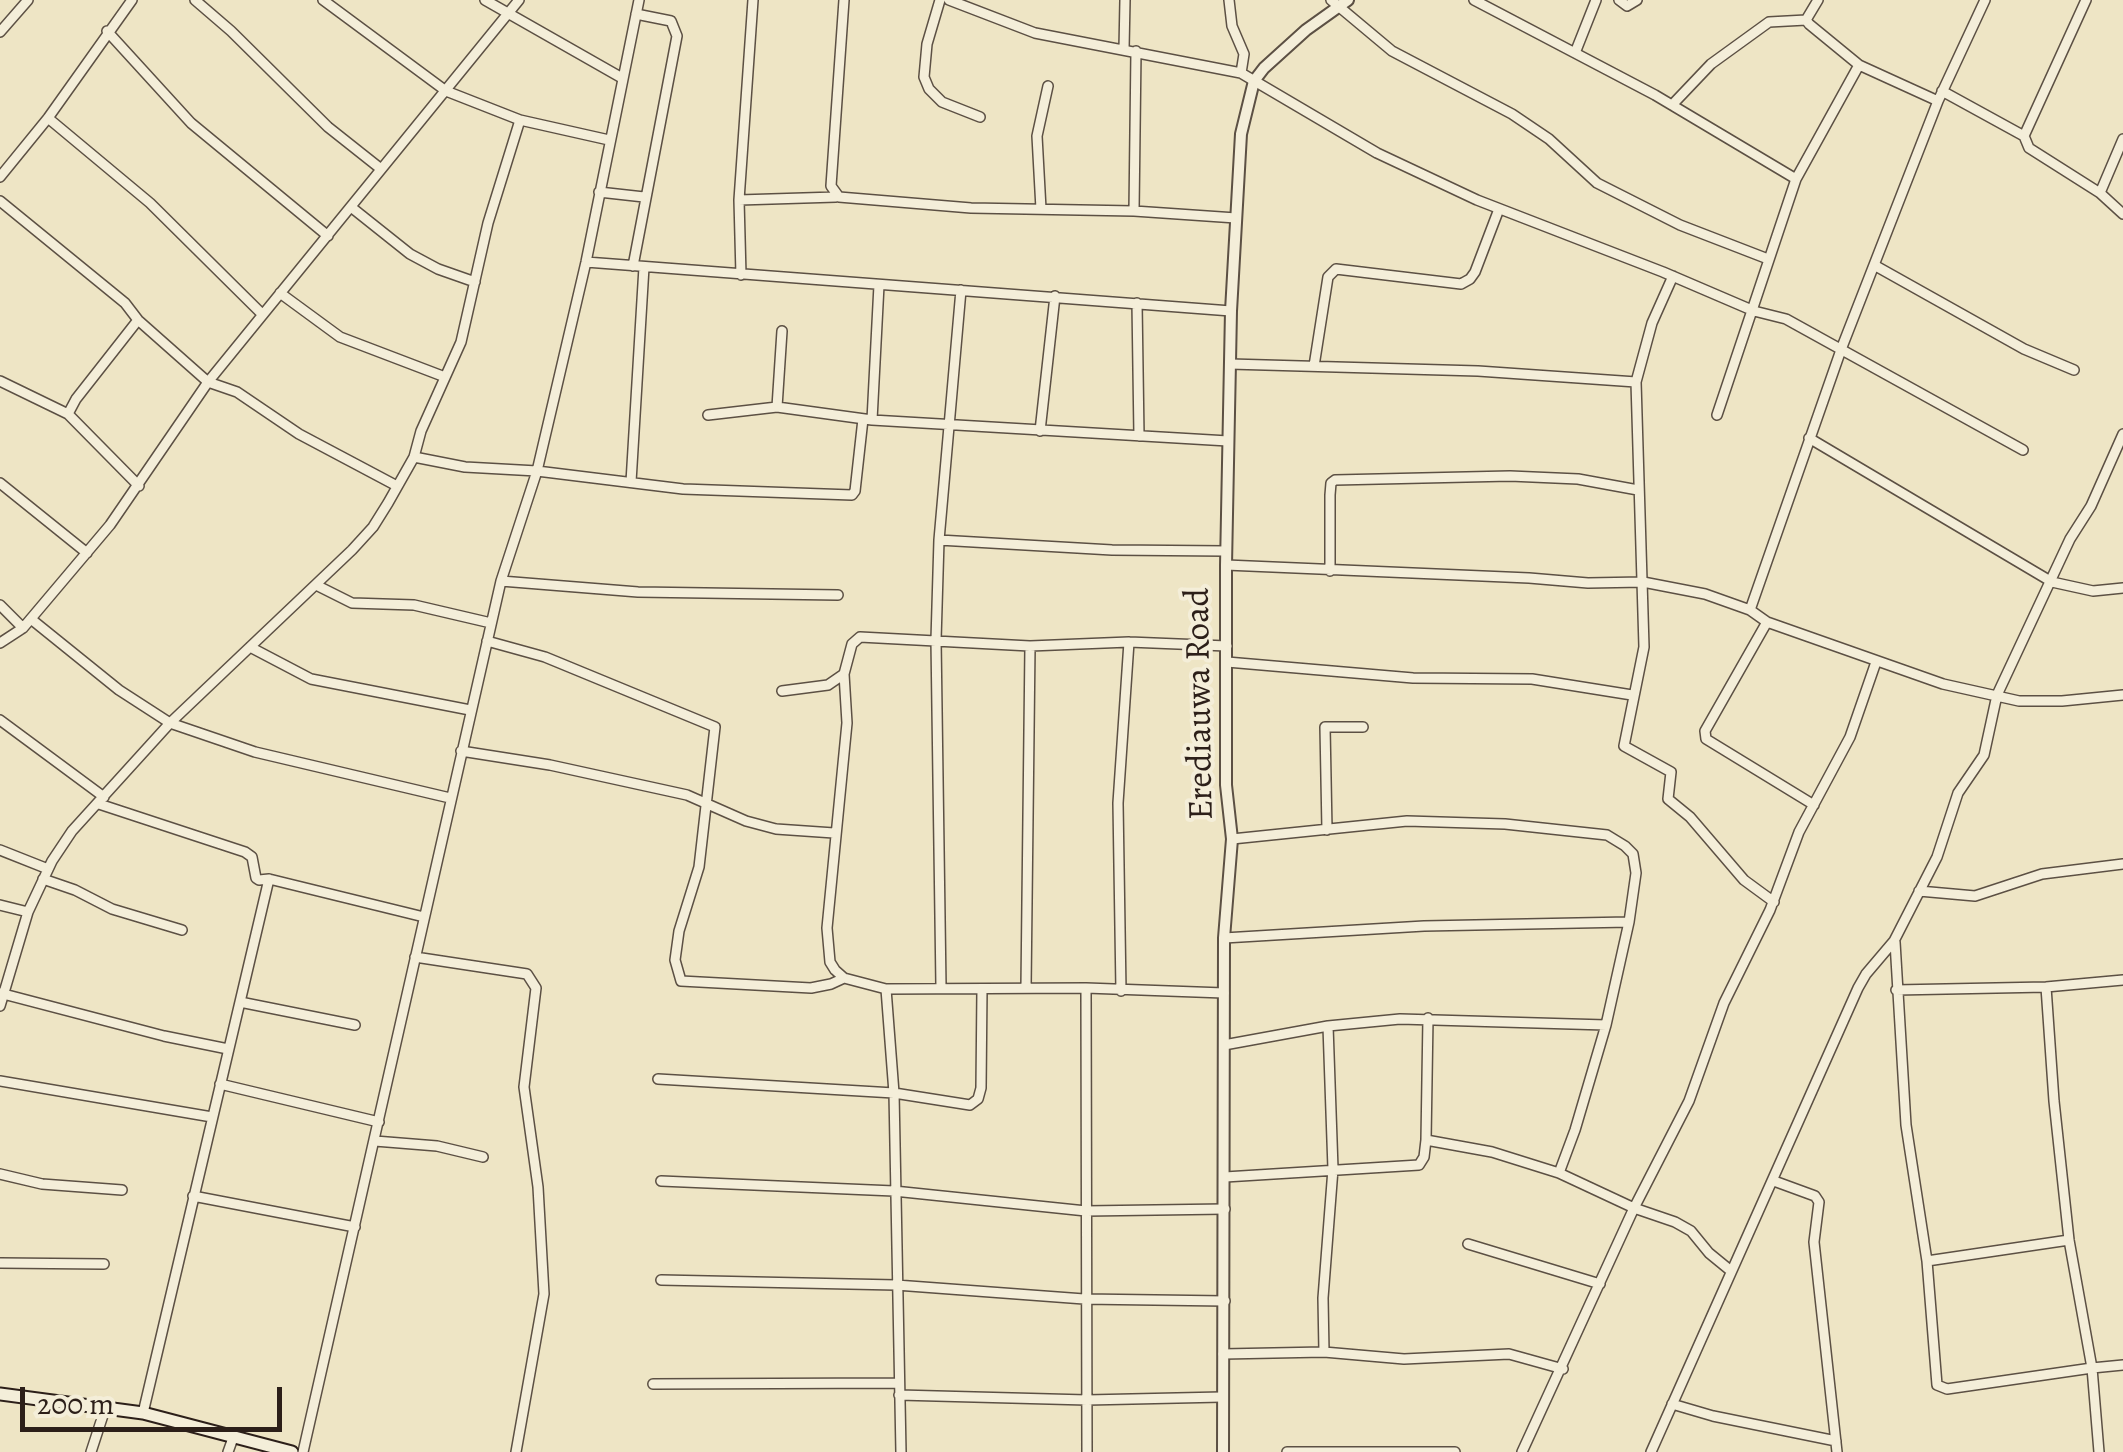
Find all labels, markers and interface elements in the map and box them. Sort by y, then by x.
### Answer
street label: Erediauwa Road [1178,587,1224,821]
scale bar [25,1367,288,1429]
text: 200 m [37,1384,114,1424]

